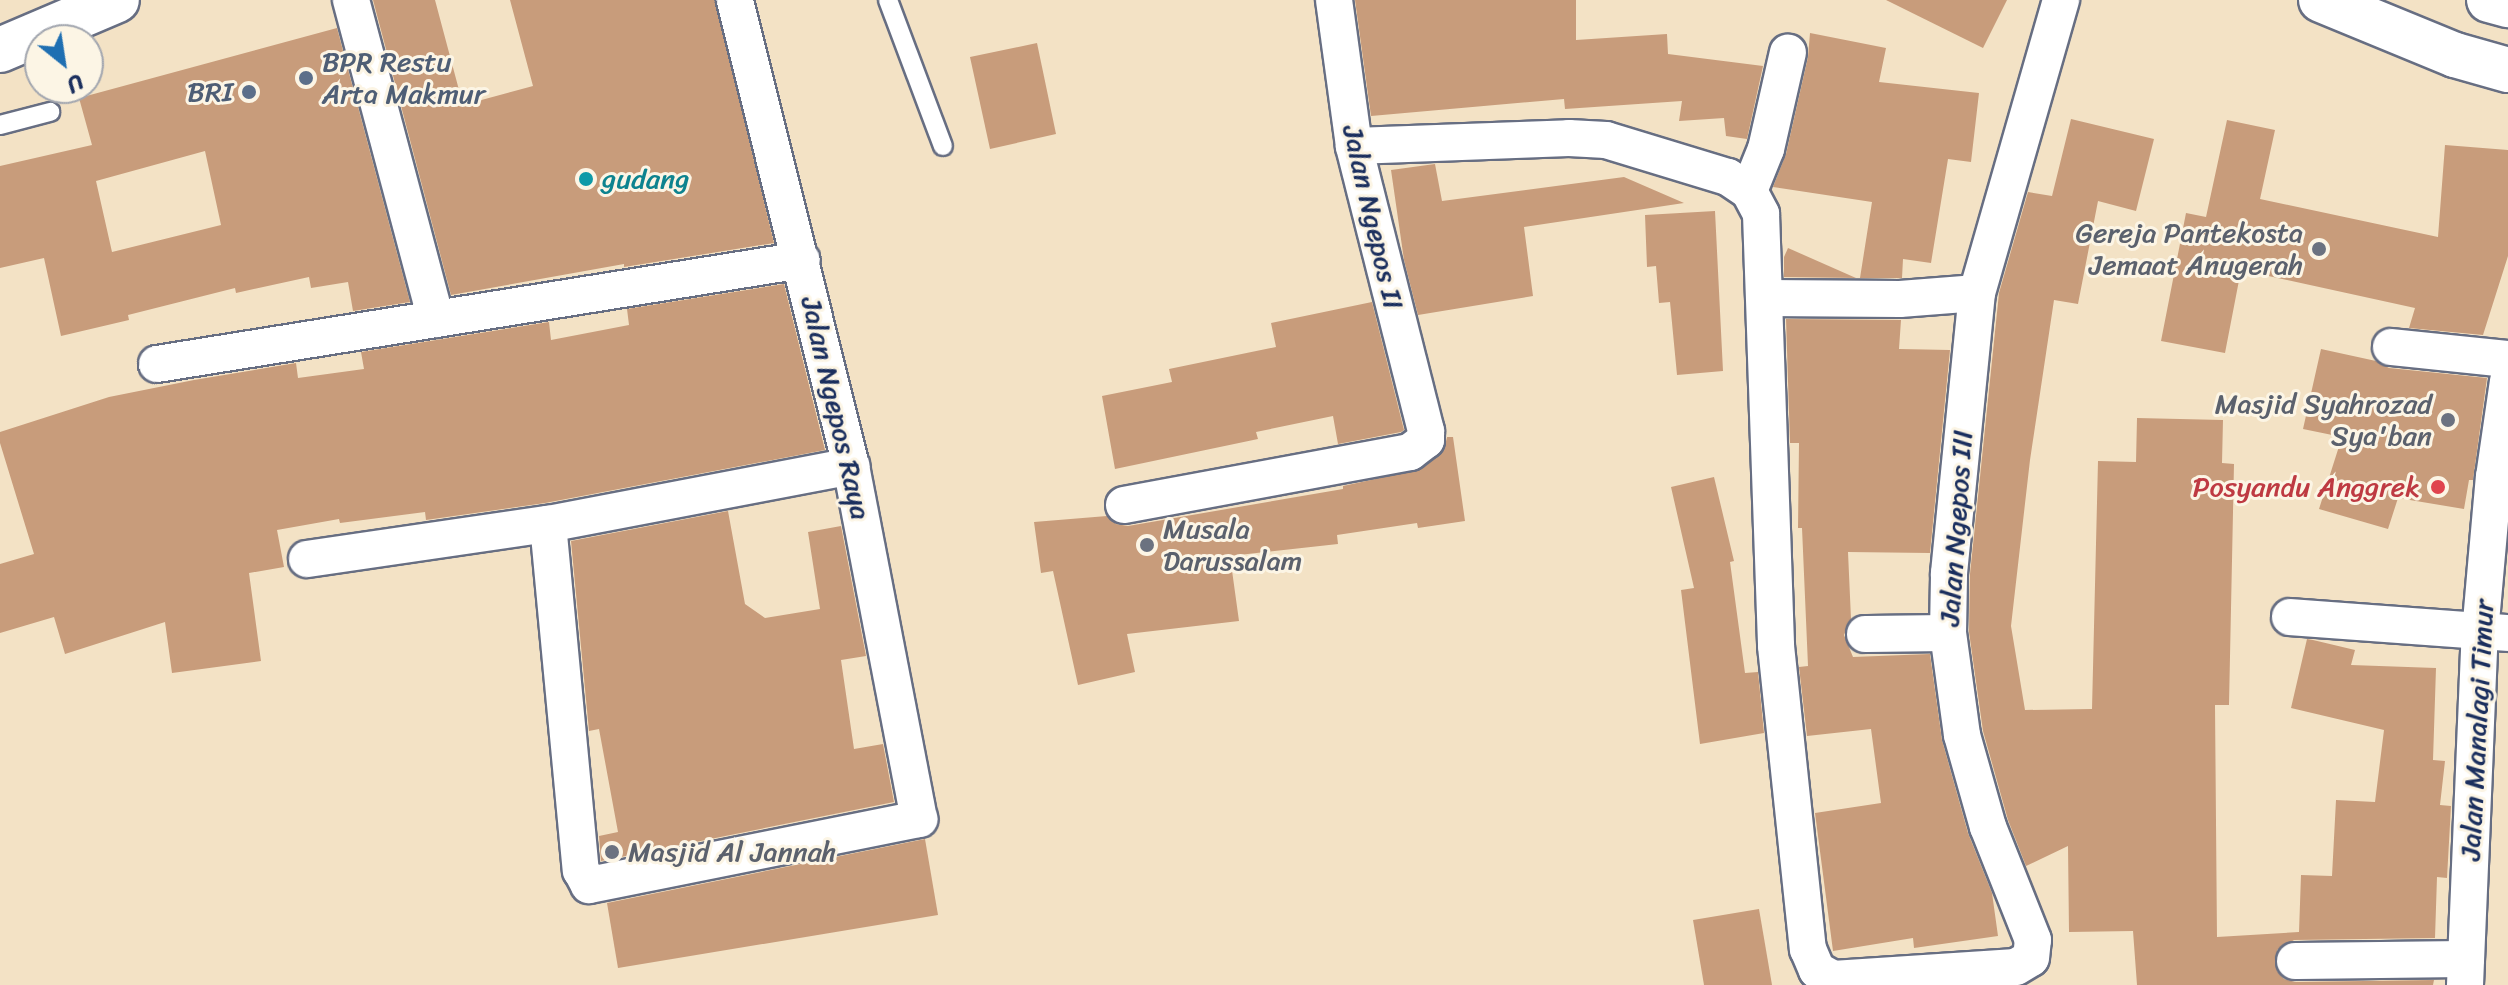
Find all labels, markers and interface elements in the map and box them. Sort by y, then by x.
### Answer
north arrow [24,24,104,104]
place label: BPR Restu Arta Makmur [322,45,485,111]
text: U [59,63,91,104]
marker: BPR Restu Arta Makmur [297,69,315,87]
place label: BRI [187,75,233,109]
marker: BRI [240,83,258,101]
street label: Jalan Ngepos II [1336,122,1410,312]
place label: gudang [602,162,689,196]
marker: gudang [577,170,595,188]
place label: Gereja Pantekosta Jemaat Anugerah [2074,216,2303,282]
marker: Gereja Pantekosta Jemaat Anugerah [2310,240,2328,258]
street label: Jalan Ngepos Raya [794,294,878,522]
place label: Masjid Syahrozad Sya'ban [2215,387,2432,453]
marker: Masjid Syahrozad Sya'ban [2439,411,2457,429]
street label: Jalan Ngepos III [1932,429,1980,627]
place label: Posyandu Anggrek [2193,470,2420,504]
marker: Posyandu Anggrek [2427,476,2449,498]
place label: Musala Darussalam [1163,512,1302,578]
marker: Musala Darussalam [1138,536,1156,554]
street label: Jalan Manalagi Timur [2453,599,2501,861]
place label: Masjid Al Jannah [628,835,836,869]
marker: Masjid Al Jannah [603,843,621,861]

